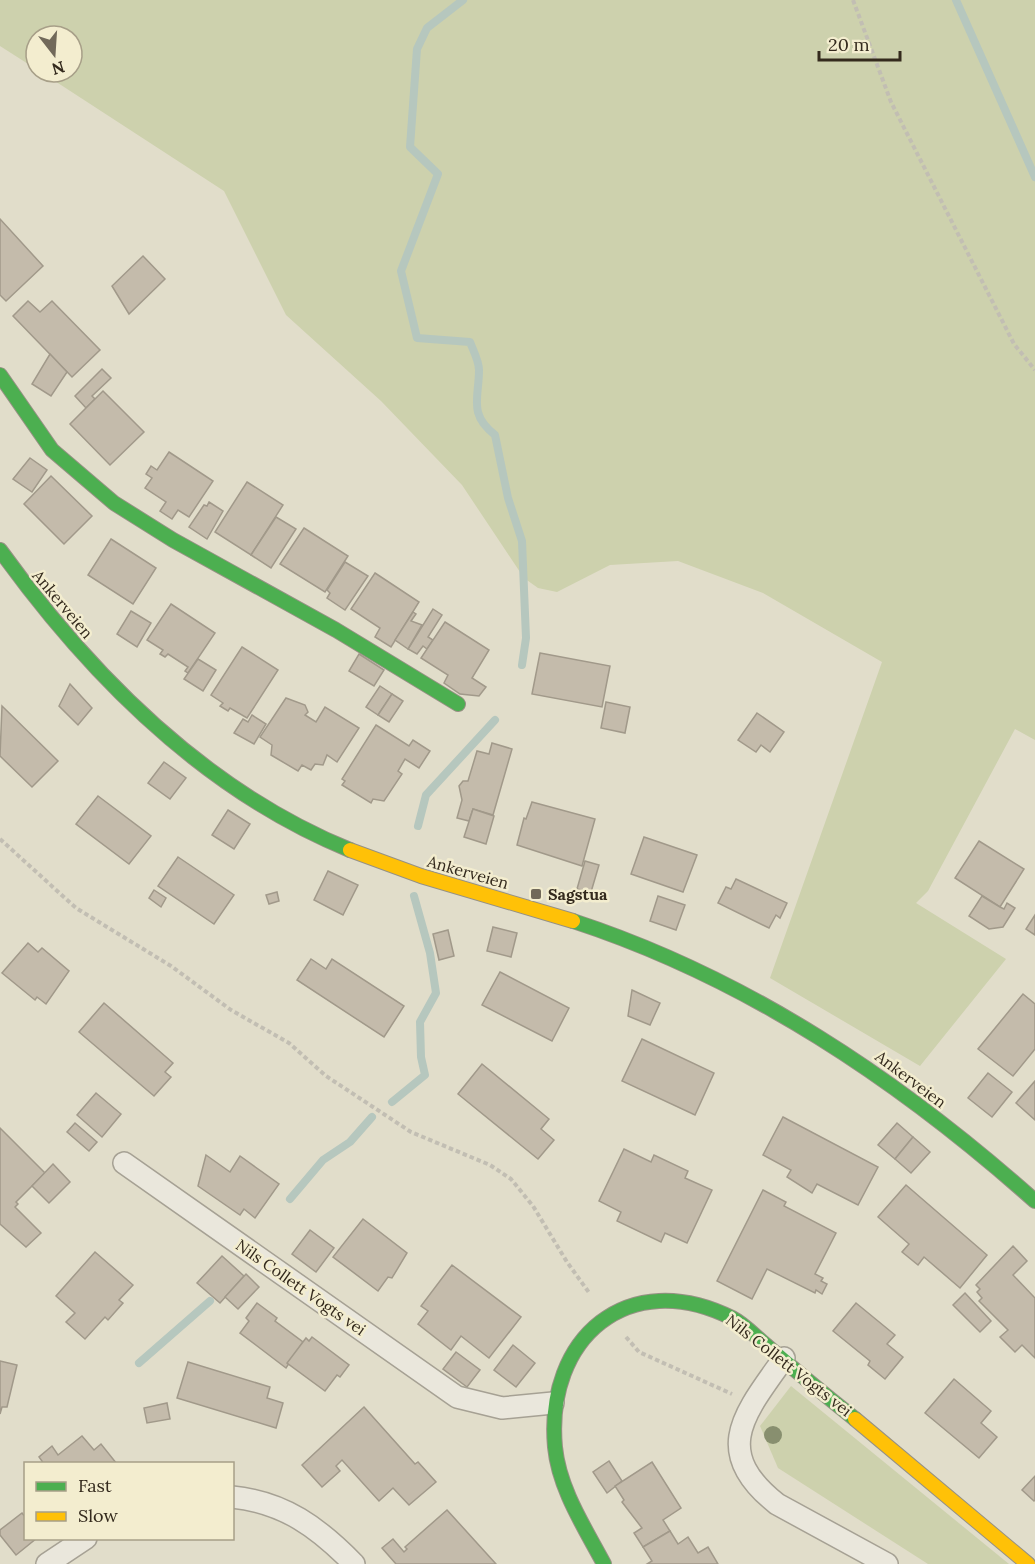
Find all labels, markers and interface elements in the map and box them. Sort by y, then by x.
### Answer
north arrow [24,24,84,84]
scale bar [819,24,900,62]
text: 20 m [828,33,870,56]
text: N [50,57,67,80]
street label: Ankerveien [28,565,98,643]
street label: Ankerveien [424,851,511,893]
place label: Sagstua [548,884,608,904]
marker: Sagstua [529,887,543,901]
street label: Ankerveien [871,1045,951,1112]
street label: Nils Collett Vogts vei [232,1235,370,1339]
street label: Nils Collett Vogts vei [722,1310,856,1420]
legend [24,1462,234,1540]
text: Fast [78,1474,112,1497]
text: Slow [78,1504,118,1527]

